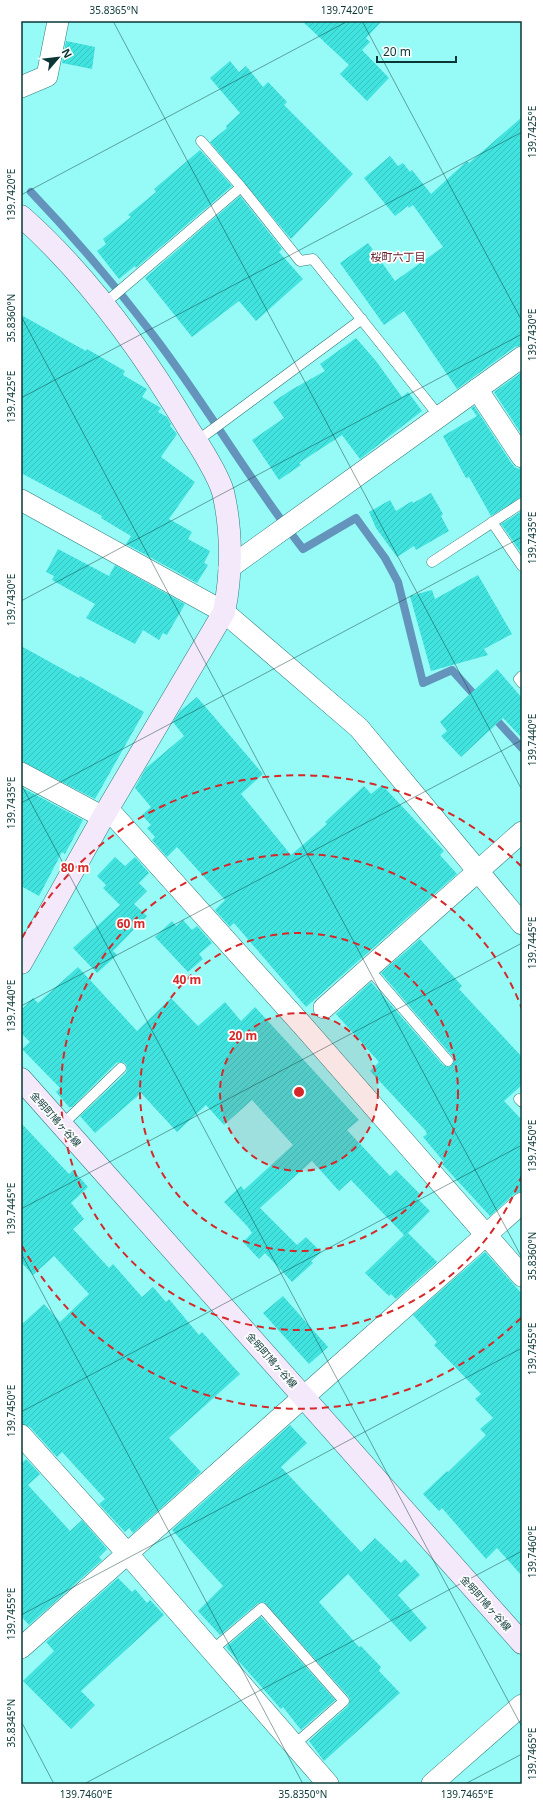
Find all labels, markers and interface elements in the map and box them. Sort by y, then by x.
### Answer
text: 35.8365°N [90,3,138,17]
text: 139.7420°E [321,3,373,17]
north arrow [38,38,78,78]
scale bar [377,38,456,64]
text: 20 m [383,43,411,60]
text: N [59,46,76,61]
text: 139.7425°E [525,106,539,158]
text: 139.7420°E [4,169,18,221]
district label: 桜町六丁目 [371,249,426,264]
text: 35.8360°N [4,294,18,342]
text: 139.7430°E [525,309,539,361]
text: 139.7425°E [4,371,18,423]
text: 139.7435°E [525,512,539,564]
text: 139.7430°E [4,574,18,626]
text: 139.7440°E [525,714,539,766]
text: 139.7435°E [4,777,18,829]
text: 80 m [61,859,89,876]
text: 60 m [117,915,145,932]
text: 139.7445°E [525,917,539,969]
text: 40 m [173,971,201,988]
text: 139.7440°E [4,980,18,1032]
text: 20 m [229,1027,257,1044]
centre of rings [292,1085,306,1099]
street label: 金明町鳩ヶ谷線 [27,1088,85,1150]
text: 139.7450°E [525,1120,539,1172]
text: 139.7445°E [4,1183,18,1235]
text: 35.8360°N [525,1232,539,1280]
text: 139.7455°E [525,1323,539,1375]
street label: 金明町鳩ヶ谷線 [243,1329,301,1391]
text: 139.7450°E [4,1385,18,1437]
text: 139.7460°E [525,1526,539,1578]
street label: 金明町鳩ヶ谷線 [457,1572,515,1634]
text: 139.7455°E [4,1588,18,1640]
text: 35.8345°N [4,1699,18,1747]
text: 139.7465°E [525,1728,539,1780]
text: 139.7460°E [60,1787,112,1801]
text: 35.8350°N [279,1787,327,1801]
text: 139.7465°E [441,1787,493,1801]

